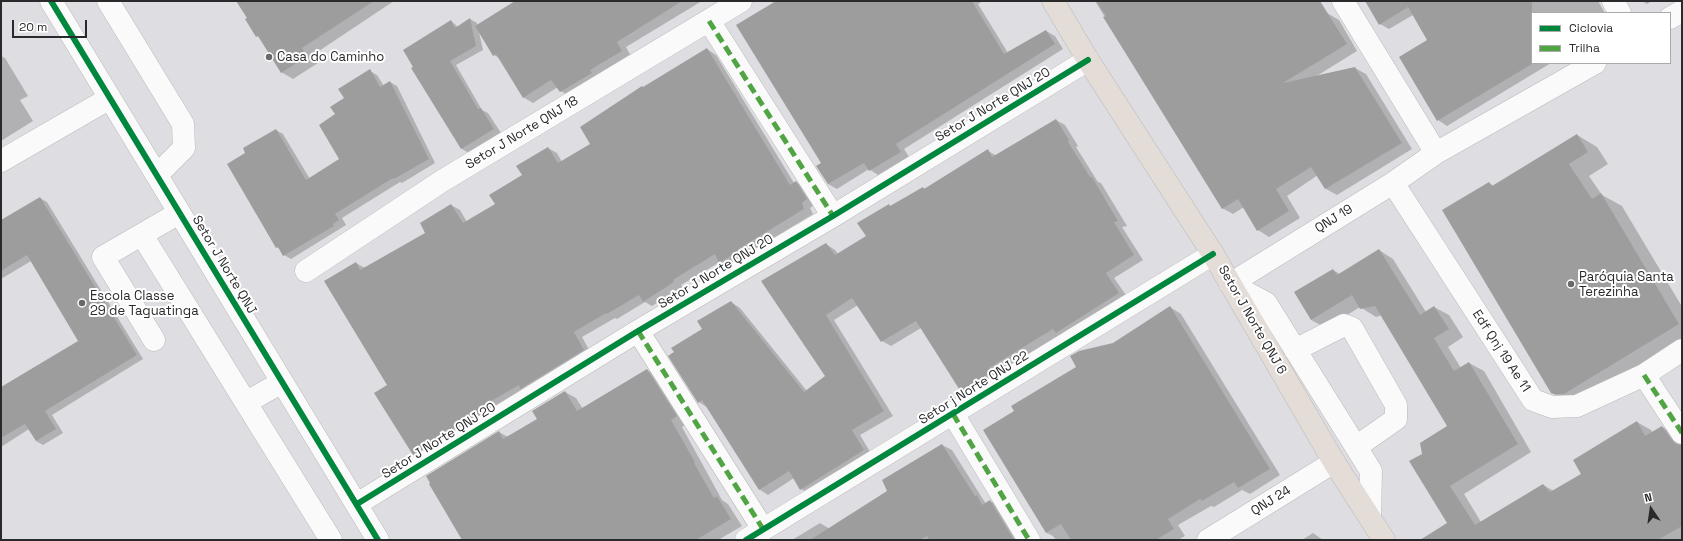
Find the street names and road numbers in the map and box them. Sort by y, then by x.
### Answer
street label: Setor J Norte QNJ 20 [933,64,1053,146]
street label: Setor J Norte QNJ 18 [463,93,581,173]
street label: QNJ 19 [1312,201,1356,237]
street label: Setor J Norte QNJ [188,213,260,317]
street label: Setor J Norte QNJ 20 [656,231,776,313]
street label: Setor J Norte QNJ 6 [1214,263,1290,377]
street label: Edf Qnj 19 Ae 11 [1469,307,1533,395]
street label: Setor j Norte QNJ 22 [916,348,1032,428]
street label: Setor J Norte QNJ 20 [379,400,499,482]
street label: QNJ 24 [1248,483,1294,519]

